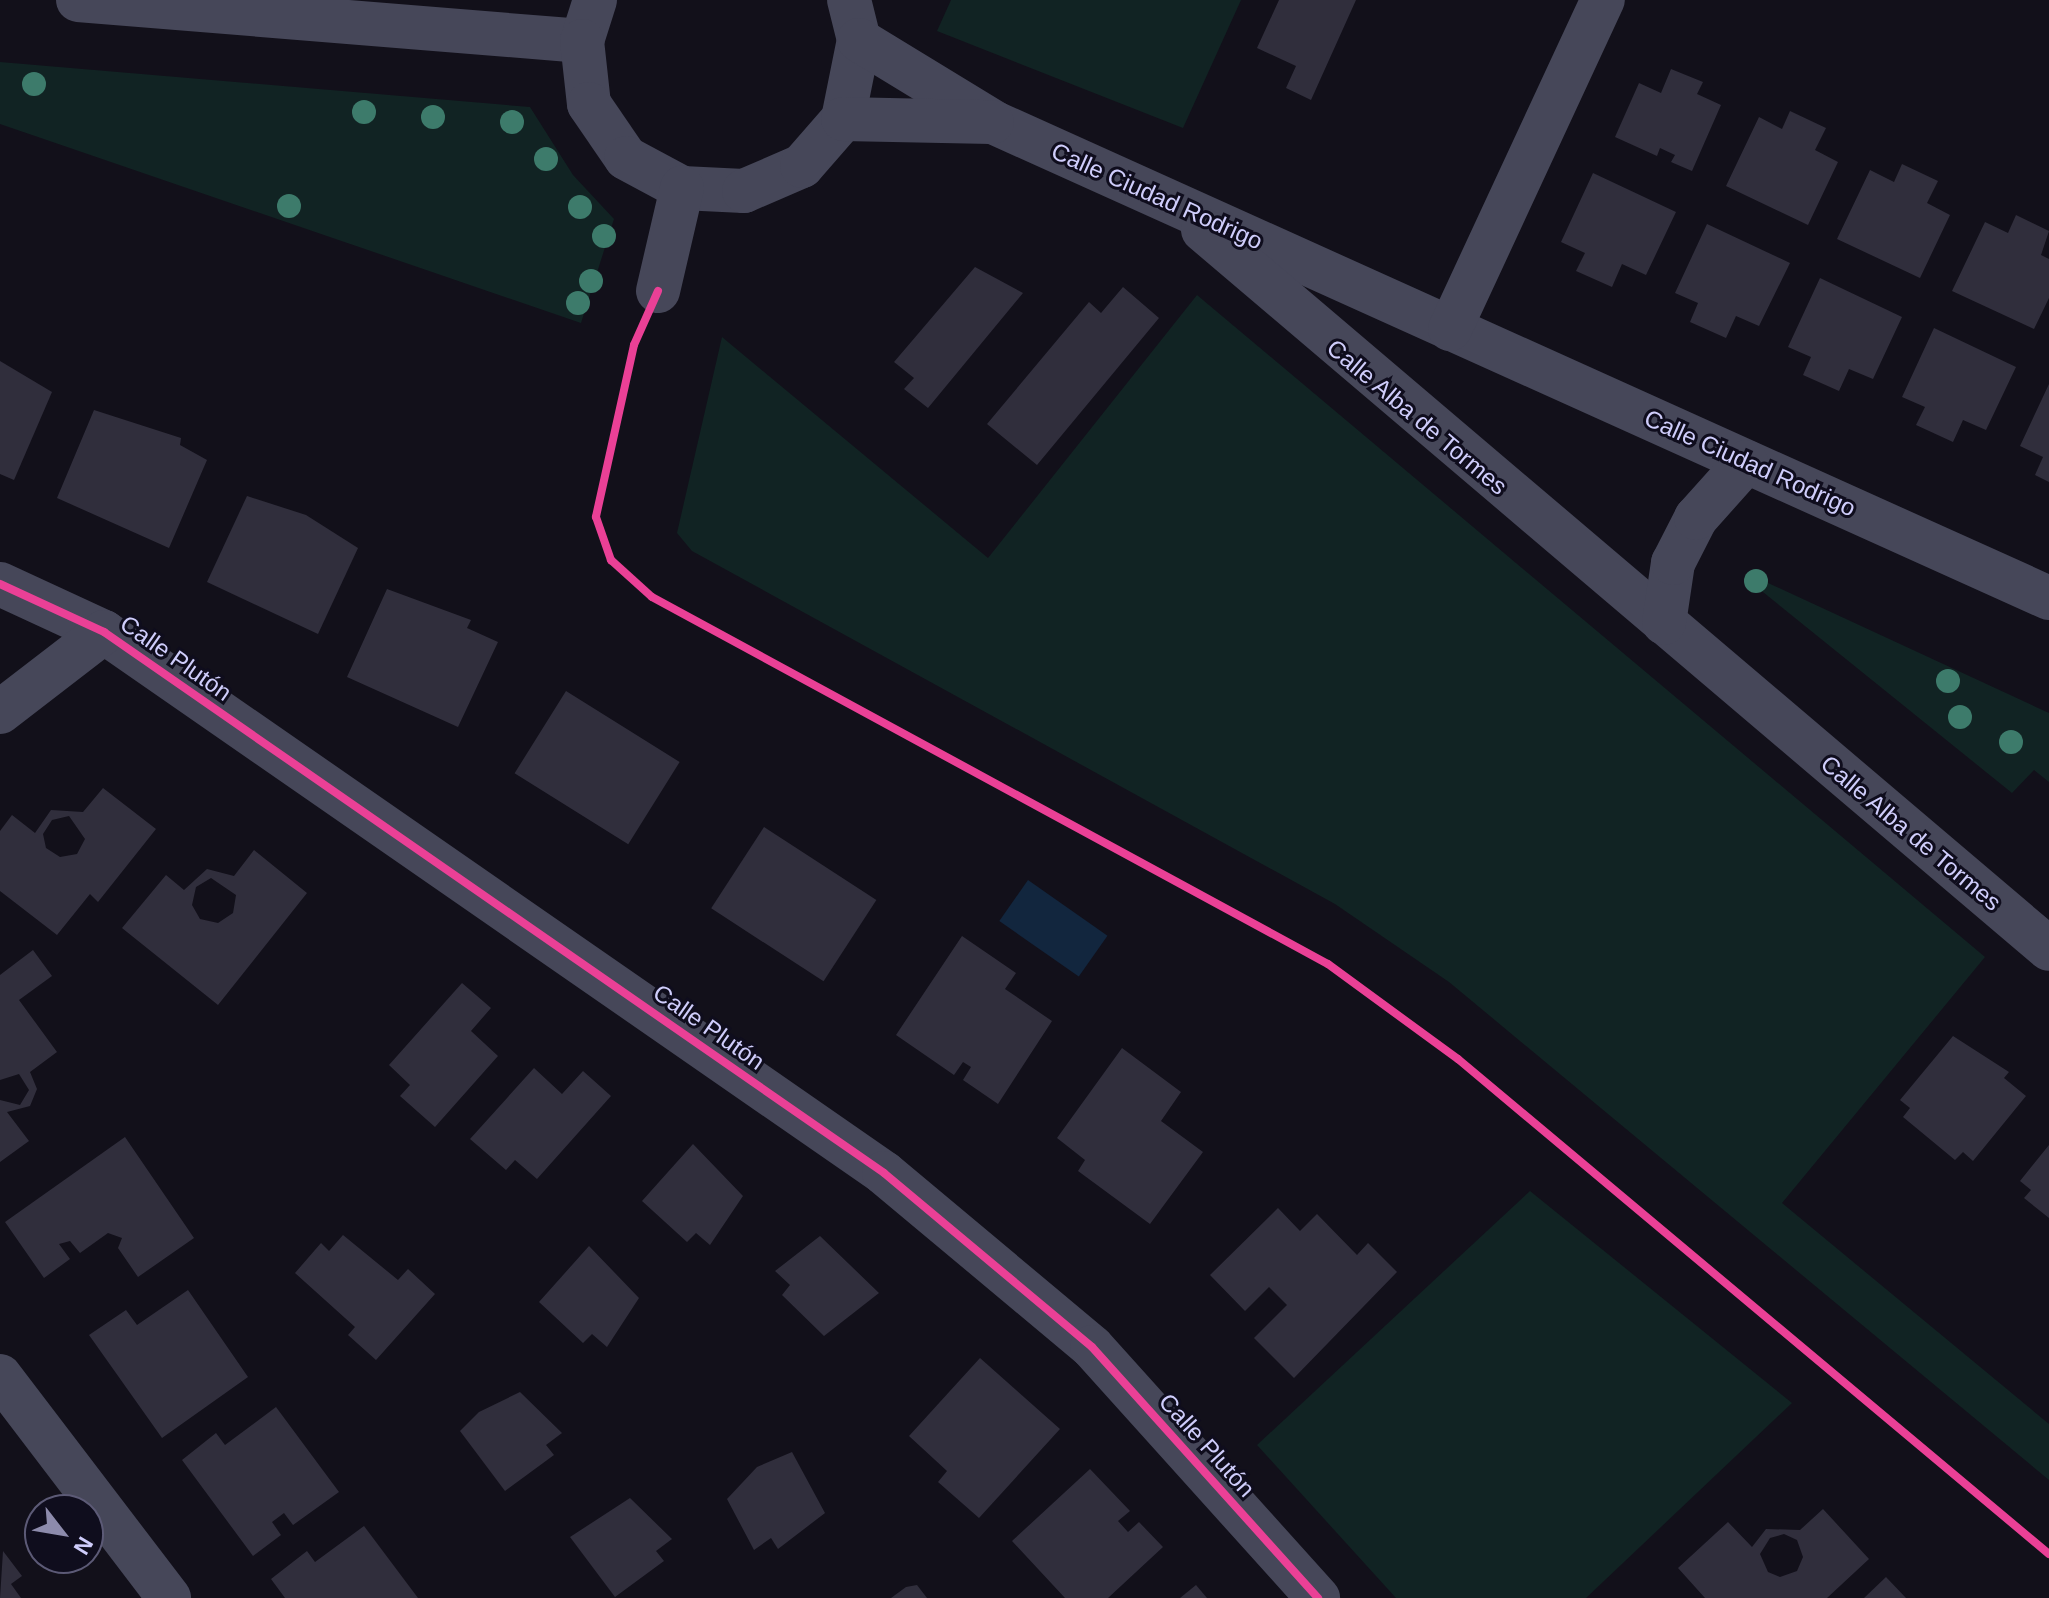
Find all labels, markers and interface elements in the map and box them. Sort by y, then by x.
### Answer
street label: Calle Ciudad Rodrigo [1047,136,1267,256]
street label: Calle Alba de Tormes [1320,333,1514,501]
street label: Calle Ciudad Rodrigo [1640,403,1860,523]
street label: Calle Plutón [115,609,237,707]
street label: Calle Alba de Tormes [1814,749,2008,917]
street label: Calle Plutón [648,978,770,1076]
street label: Calle Plutón [1153,1387,1261,1503]
north arrow [24,1494,104,1574]
text: N [68,1532,98,1559]

